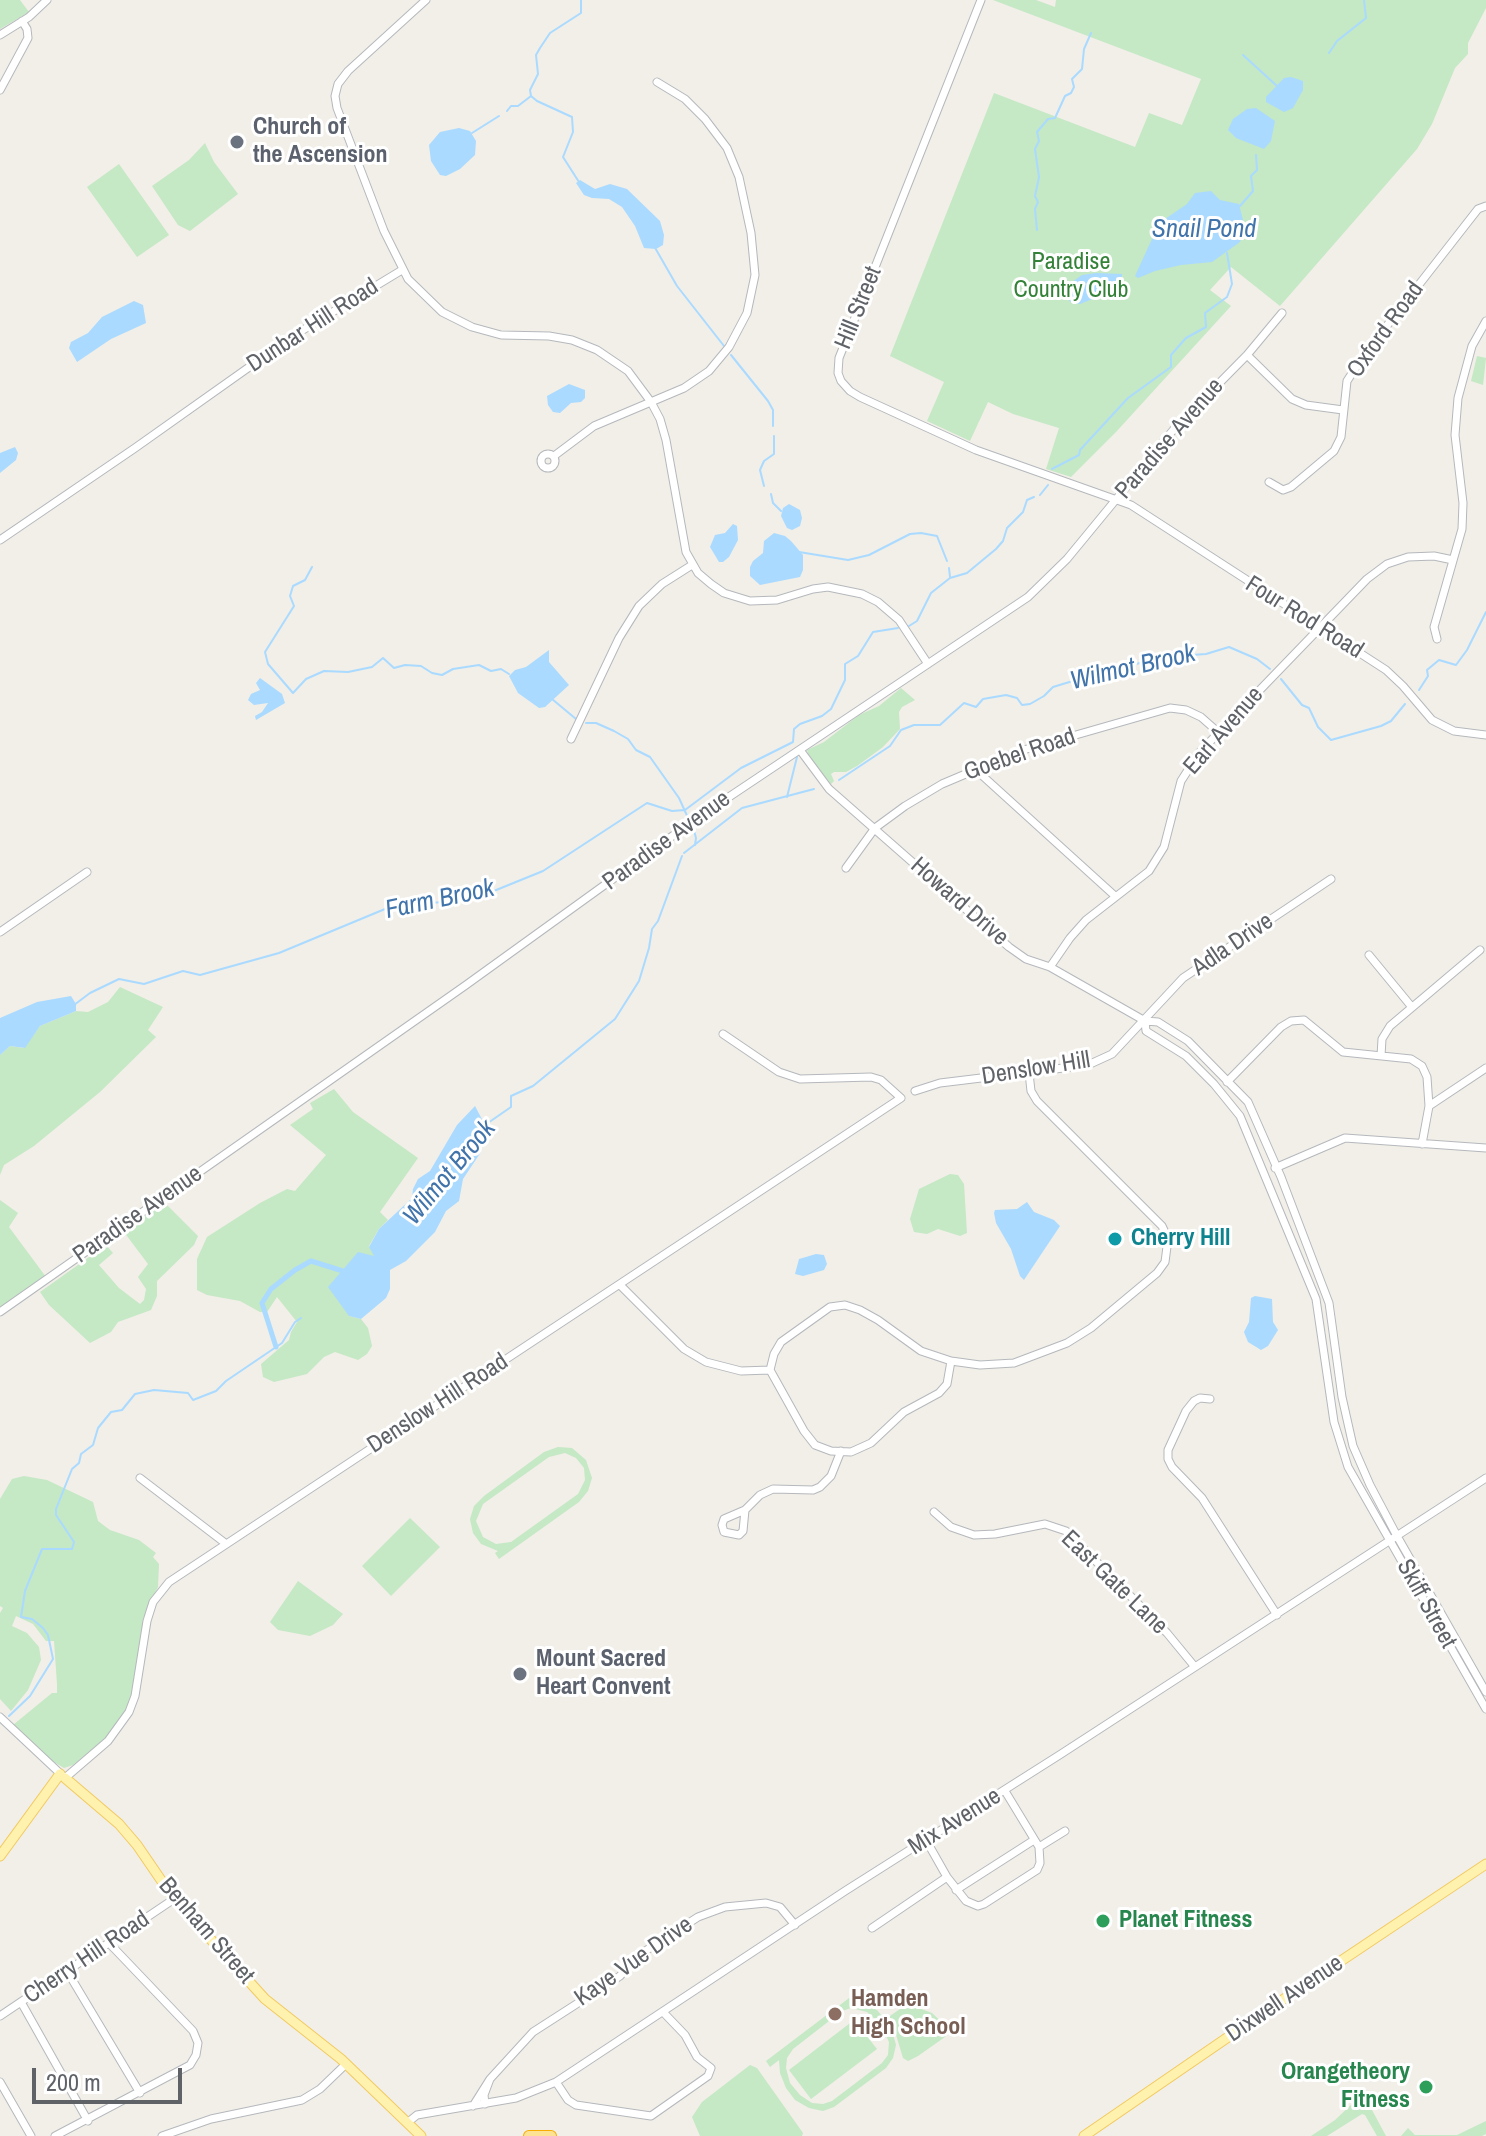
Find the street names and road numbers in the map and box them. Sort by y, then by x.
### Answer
street label: Hill Street [829,263,889,353]
street label: Dunbar Hill Road [242,273,384,379]
street label: Oxford Road [1342,276,1430,384]
street label: Paradise Avenue [1110,373,1230,505]
street label: Four Rod Road [1240,570,1368,666]
street label: Earl Avenue [1178,681,1270,781]
street label: Goebel Road [960,723,1080,787]
street label: Paradise Avenue [598,785,736,897]
street label: Howard Drive [904,852,1014,952]
street label: Adla Drive [1187,907,1279,983]
street label: Denslow Hill [980,1046,1092,1092]
street label: Paradise Avenue [68,1160,208,1270]
street label: Denslow Hill Road [362,1348,514,1460]
street label: East Gate Lane [1055,1525,1173,1641]
street label: Skiff Street [1390,1555,1462,1653]
street label: Mix Avenue [903,1782,1007,1862]
street label: Benham Street [152,1872,260,1990]
street label: Cherry Hill Road [19,1905,155,2011]
street label: Kaye Vue Drive [570,1911,698,2013]
street label: Dixwell Avenue [1221,1949,1349,2049]

